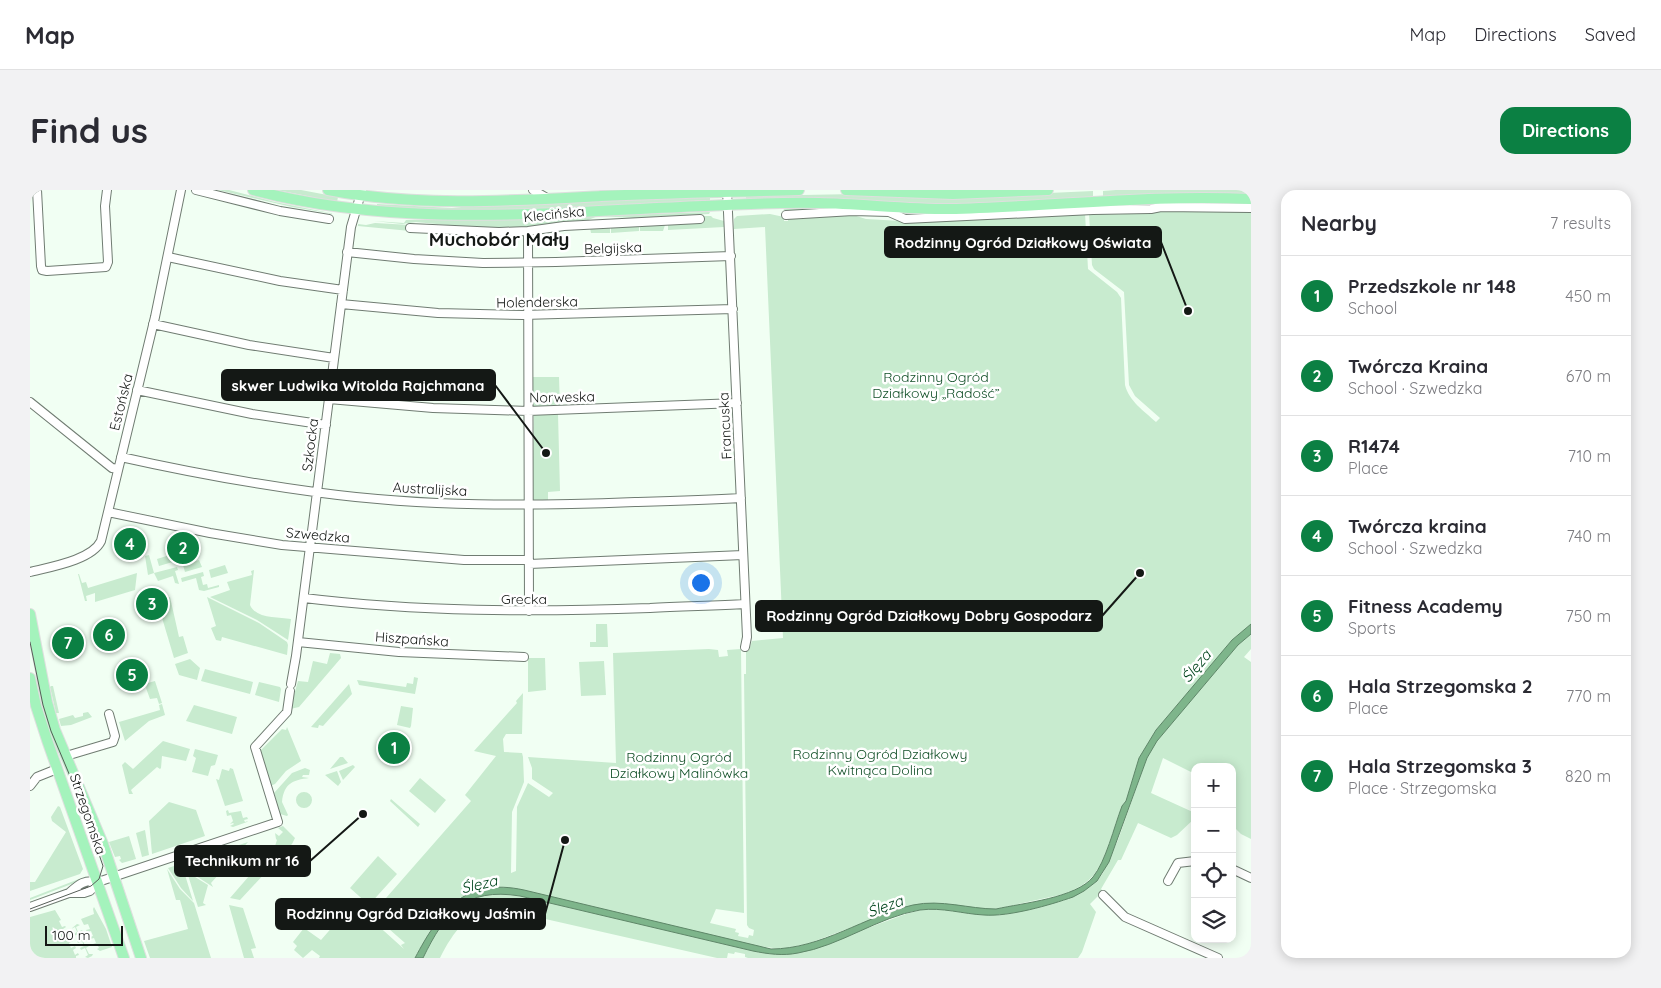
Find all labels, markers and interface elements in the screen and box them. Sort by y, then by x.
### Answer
text: Map [25,20,75,50]
text: Map [1409,23,1446,46]
text: Directions [1474,23,1557,46]
text: Saved [1585,23,1636,46]
button: Directions [1500,107,1631,154]
text: Find us [30,108,148,152]
street label: Klecińska [523,202,585,226]
text: Nearby [1301,210,1377,236]
text: 7 results [1550,213,1611,233]
district label: Muchobór Mały [429,227,569,251]
callout: Rodzinny Ogród Działkowy Oświata [885,227,1161,257]
text: Rodzinny Ogród Działkowy Oświata [895,233,1151,252]
street label: Belgijska [584,238,642,258]
text: Przedszkole nr 148 [1348,274,1516,298]
text: 1 [1314,286,1320,306]
text: 450 m [1565,286,1611,306]
street label: Holenderska [496,292,578,312]
text: School [1348,298,1397,318]
text: Twórcza Kraina [1348,354,1488,378]
text: 2 [1312,366,1322,386]
text: 670 m [1566,366,1611,386]
park label: Rodzinny Ogród Działkowy „Radość” [872,368,1000,402]
callout: skwer Ludwika Witolda Rajchmana [222,370,495,400]
street label: Estońska [105,372,137,432]
text: skwer Ludwika Witolda Rajchmana [232,376,484,395]
text: School · Szwedzka [1348,378,1483,398]
street label: Norweska [529,387,595,407]
street label: Francuska [714,392,736,460]
street label: Szkocka [298,417,322,473]
text: R1474 [1348,434,1400,458]
text: 3 [1313,446,1321,466]
text: 710 m [1568,446,1611,466]
text: Place [1348,458,1388,478]
street label: Australijska [392,478,468,500]
text: Twórcza kraina [1348,514,1487,538]
street label: Szwedzka [285,523,351,547]
pin: 4 [114,525,146,563]
text: 4 [1312,526,1322,546]
text: 740 m [1567,526,1611,546]
pin: 2 [167,529,199,567]
text: School · Szwedzka [1348,538,1483,558]
your location [688,570,714,596]
pin: 3 [136,585,168,623]
street label: Grecka [501,590,547,608]
text: Fitness Academy [1348,594,1503,618]
callout: Rodzinny Ogród Działkowy Dobry Gospodarz [756,601,1102,631]
text: Rodzinny Ogród Działkowy Dobry Gospodarz [766,606,1092,625]
text: 5 [1312,606,1322,626]
text: 750 m [1566,606,1611,626]
pin: 6 [93,616,125,654]
text: Sports [1348,618,1396,638]
pin: 7 [52,624,84,662]
street label: Hiszpańska [375,627,449,651]
water label: Ślęza [1177,645,1216,686]
pin: 5 [116,656,148,694]
text: Hala Strzegomska 2 [1348,674,1533,698]
text: 6 [1313,686,1321,706]
text: 770 m [1566,686,1611,706]
text: Place [1348,698,1388,718]
pin: 1 [378,729,410,767]
park label: Rodzinny Ogród Działkowy Kwitnąca Dolina [792,745,968,779]
park label: Rodzinny Ogród Działkowy Malinówka [610,748,748,782]
text: Hala Strzegomska 3 [1348,754,1532,778]
map controls [1191,763,1236,943]
button: + [1191,763,1236,808]
text: 7 [1313,766,1321,786]
text: 820 m [1565,766,1611,786]
street label: Strzegomska [66,771,110,857]
text: Place · Strzegomska [1348,778,1497,798]
button: − [1191,808,1236,853]
callout: Technikum nr 16 [175,846,310,876]
text: Technikum nr 16 [185,851,299,870]
button: locate [1191,853,1236,898]
water label: Ślęza [459,870,500,897]
water label: Ślęza [865,891,906,921]
button: layers [1191,898,1236,943]
callout: Rodzinny Ogród Działkowy Jaśmin [276,899,545,929]
text: Rodzinny Ogród Działkowy Jaśmin [286,904,536,923]
scale bar [45,923,122,946]
text: 100 m [52,926,90,944]

